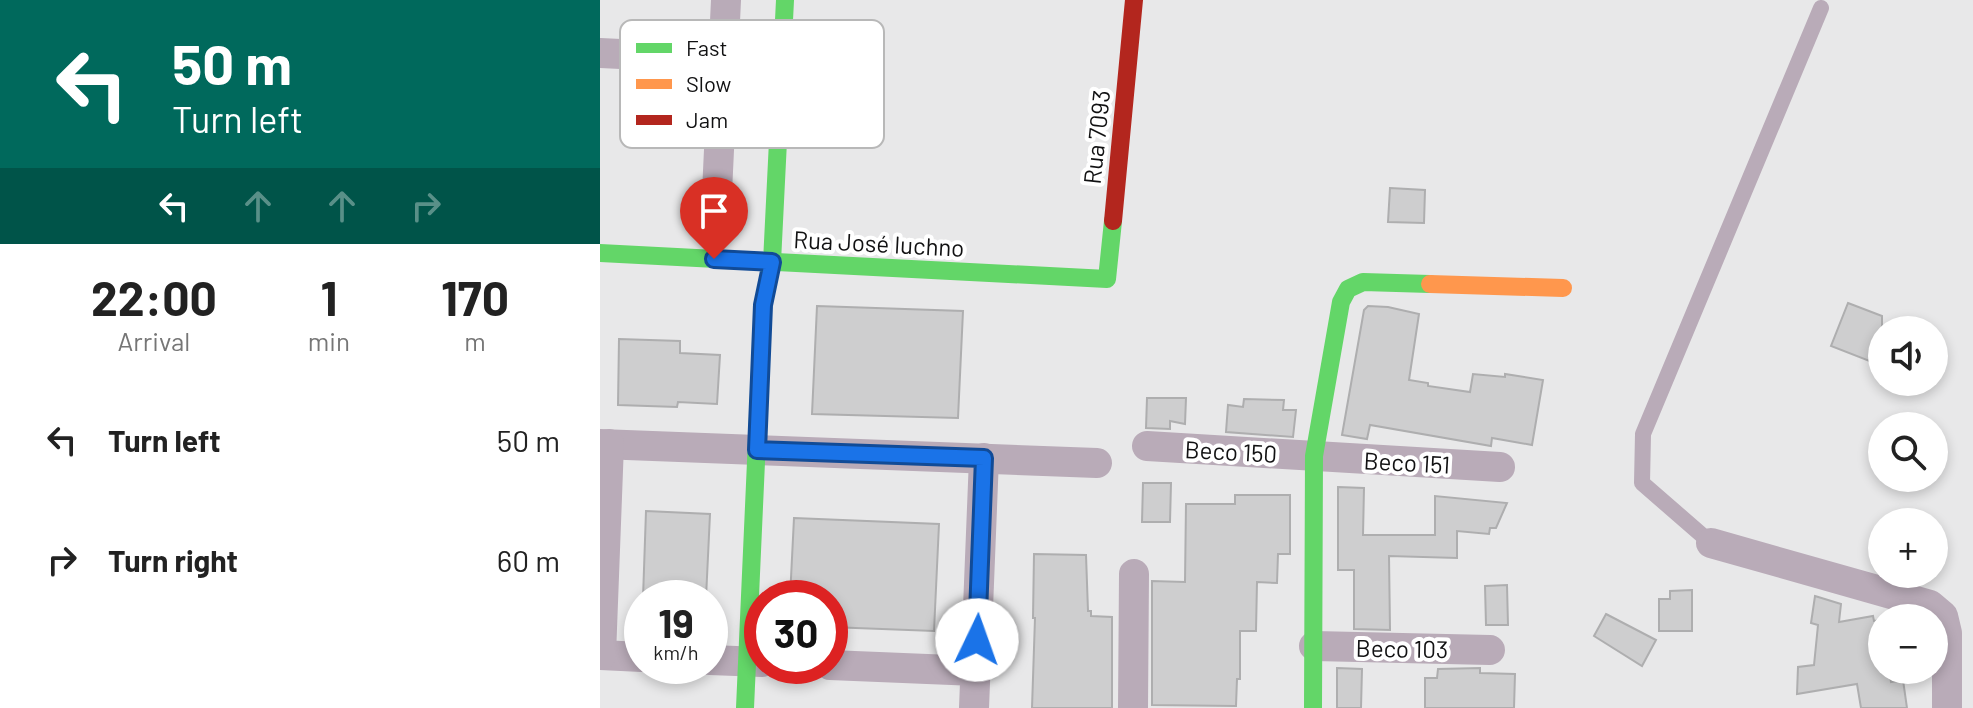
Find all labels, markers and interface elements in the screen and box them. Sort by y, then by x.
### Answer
legend [620,20,884,148]
text: 50 m [172,29,292,96]
icon: left [40,32,144,136]
text: Fast [686,34,728,60]
text: Slow [686,70,731,96]
street label: Rua 7093 [1077,89,1115,185]
text: Turn left [172,97,303,140]
text: Jam [686,106,728,132]
pin [680,177,748,259]
icon: left [152,184,196,228]
icon: ahead [236,184,280,228]
icon: ahead [320,184,364,228]
icon: right [404,184,448,228]
icon: arrive [692,189,736,233]
street label: Rua José Iuchno [793,224,965,262]
text: 22:00 [91,268,217,326]
text: 1 [320,268,337,326]
text: 170 [441,268,509,326]
map controls [1868,316,1948,684]
button: sound [1868,316,1948,396]
text: Arrival [118,325,190,356]
text: min [308,325,350,356]
text: m [464,325,486,356]
button: search [1868,412,1948,492]
icon: left [40,418,84,462]
text: Turn left [108,422,221,458]
text: 50 m [497,422,560,458]
street label: Beco 150 [1184,434,1278,468]
street label: Beco 151 [1363,445,1451,479]
button: + [1868,508,1948,588]
icon: right [40,538,84,582]
text: Turn right [108,542,238,578]
text: 60 m [497,542,560,578]
speed limit sign: 30 [744,580,848,684]
text: 19 [658,598,694,646]
position arrow [935,598,1019,682]
button: − [1868,604,1948,684]
street label: Beco 103 [1356,633,1448,663]
text: km/h [653,640,699,664]

